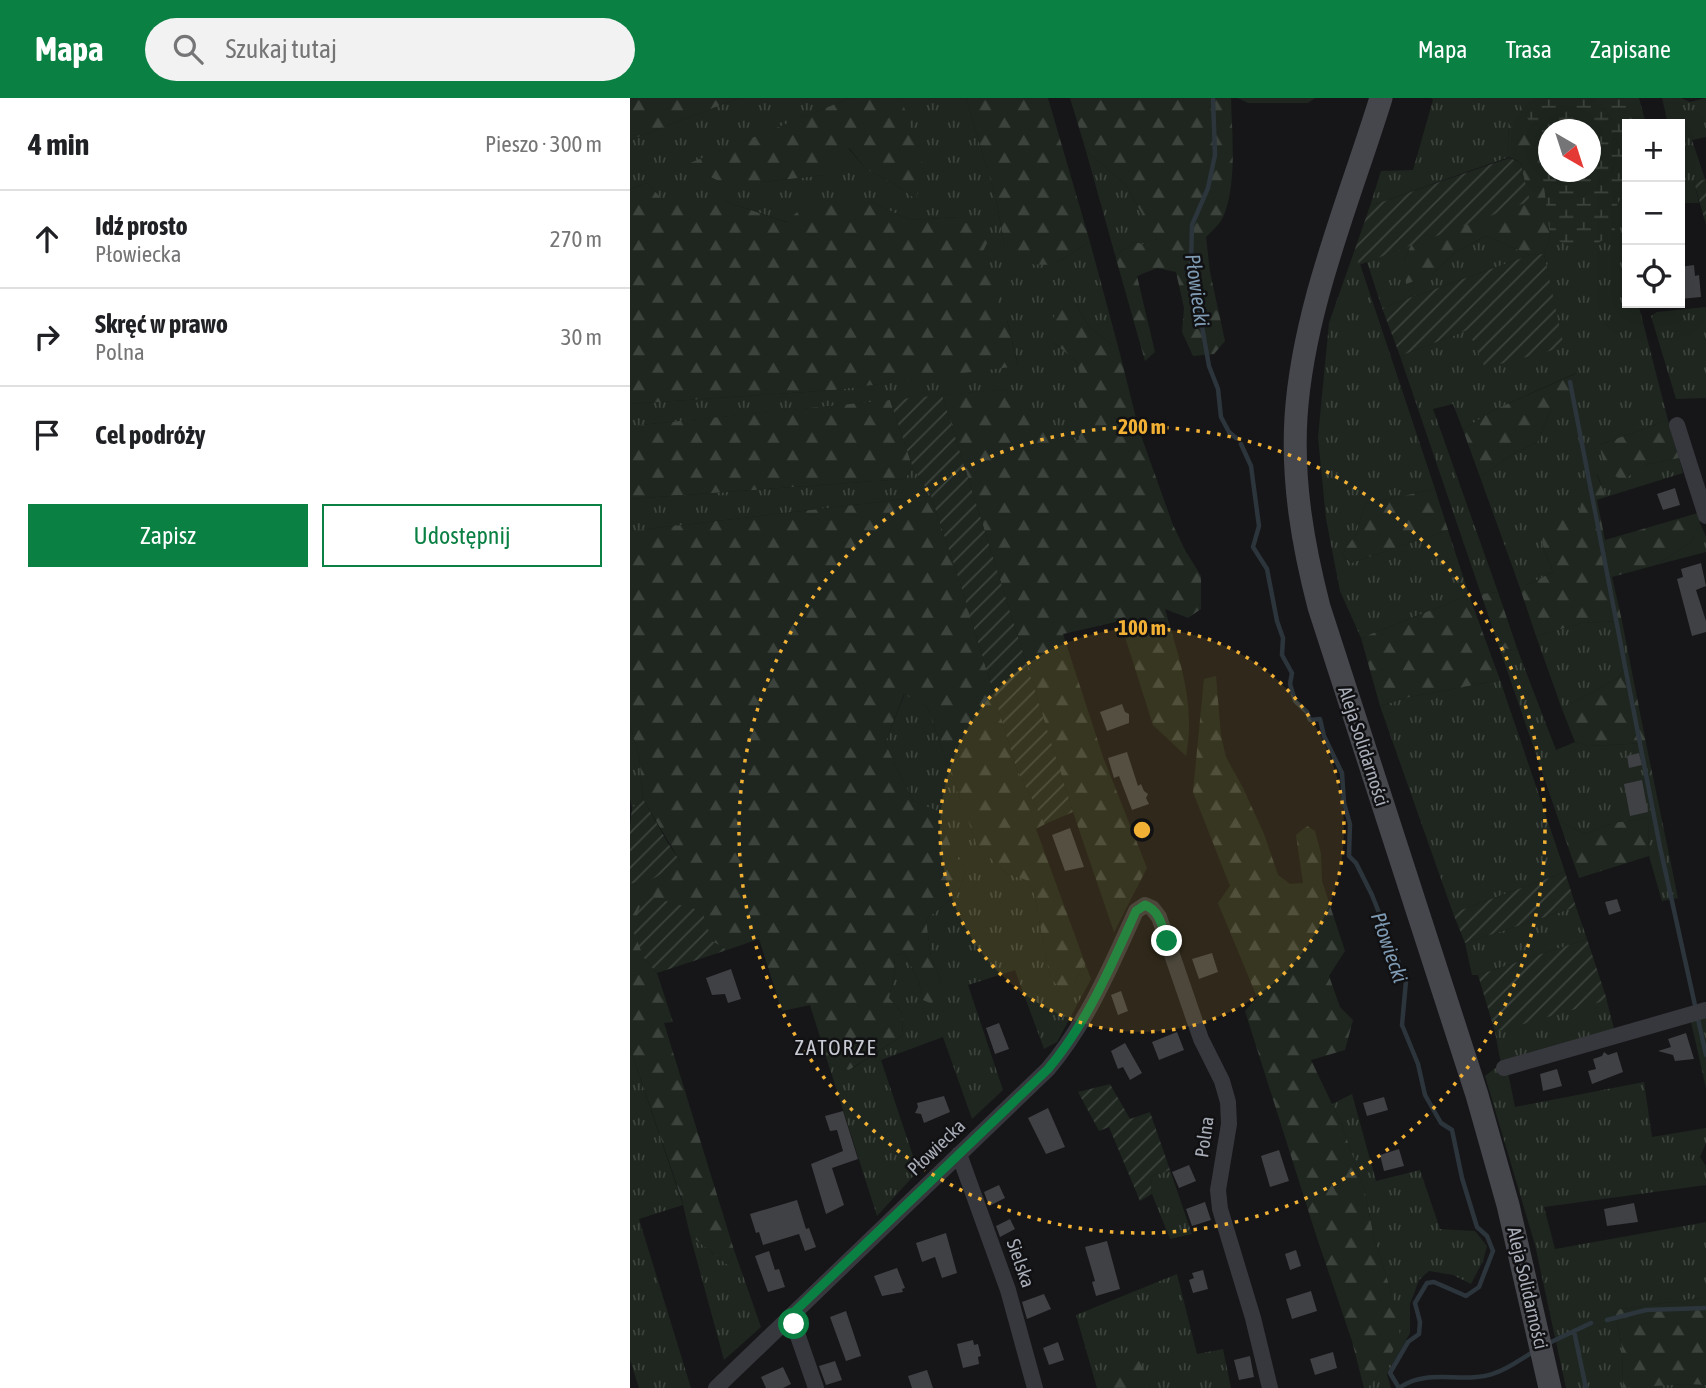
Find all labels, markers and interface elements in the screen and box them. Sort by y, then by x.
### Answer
search box [145,18,635,81]
text: Mapa [35,30,103,68]
icon: search [169,30,207,68]
text: Szukaj tutaj [225,34,337,64]
text: Mapa [1418,36,1467,63]
text: Trasa [1505,36,1552,63]
text: Zapisane [1590,36,1671,63]
north arrow [1538,119,1601,182]
map controls [1622,119,1685,308]
button: + [1622,119,1685,182]
text: 4 min [28,127,89,161]
text: Pieszo · 300 m [485,131,602,157]
button: − [1622,182,1685,245]
text: Idź prosto [95,211,188,241]
icon: ahead [28,220,66,258]
text: 270 m [550,226,602,252]
text: Płowiecka [95,241,181,267]
button: locate [1622,245,1685,308]
water label: Płowiecki [1181,252,1215,328]
text: Skręć w prawo [95,309,228,339]
icon: right [28,318,66,356]
text: 30 m [561,324,602,350]
text: Polna [95,339,145,365]
text: 200 m [1118,414,1166,438]
icon: arrive [28,416,66,454]
text: Cel podróży [95,420,206,450]
button: Zapisz [28,504,308,567]
button: Udostępnij [322,504,602,567]
text: 100 m [1118,615,1166,639]
street label: Aleja Solidarności [1334,683,1394,809]
centre of rings [1130,818,1154,842]
water label: Płowiecki [1367,909,1413,986]
route end [1151,925,1182,956]
district label: ZATORZE [795,1035,877,1059]
street label: Płowiecka [903,1114,969,1180]
street label: Polna [1190,1115,1218,1159]
street label: Aleja Solidarności [1503,1225,1553,1351]
street label: Sielska [1002,1236,1040,1290]
route start [778,1308,809,1339]

